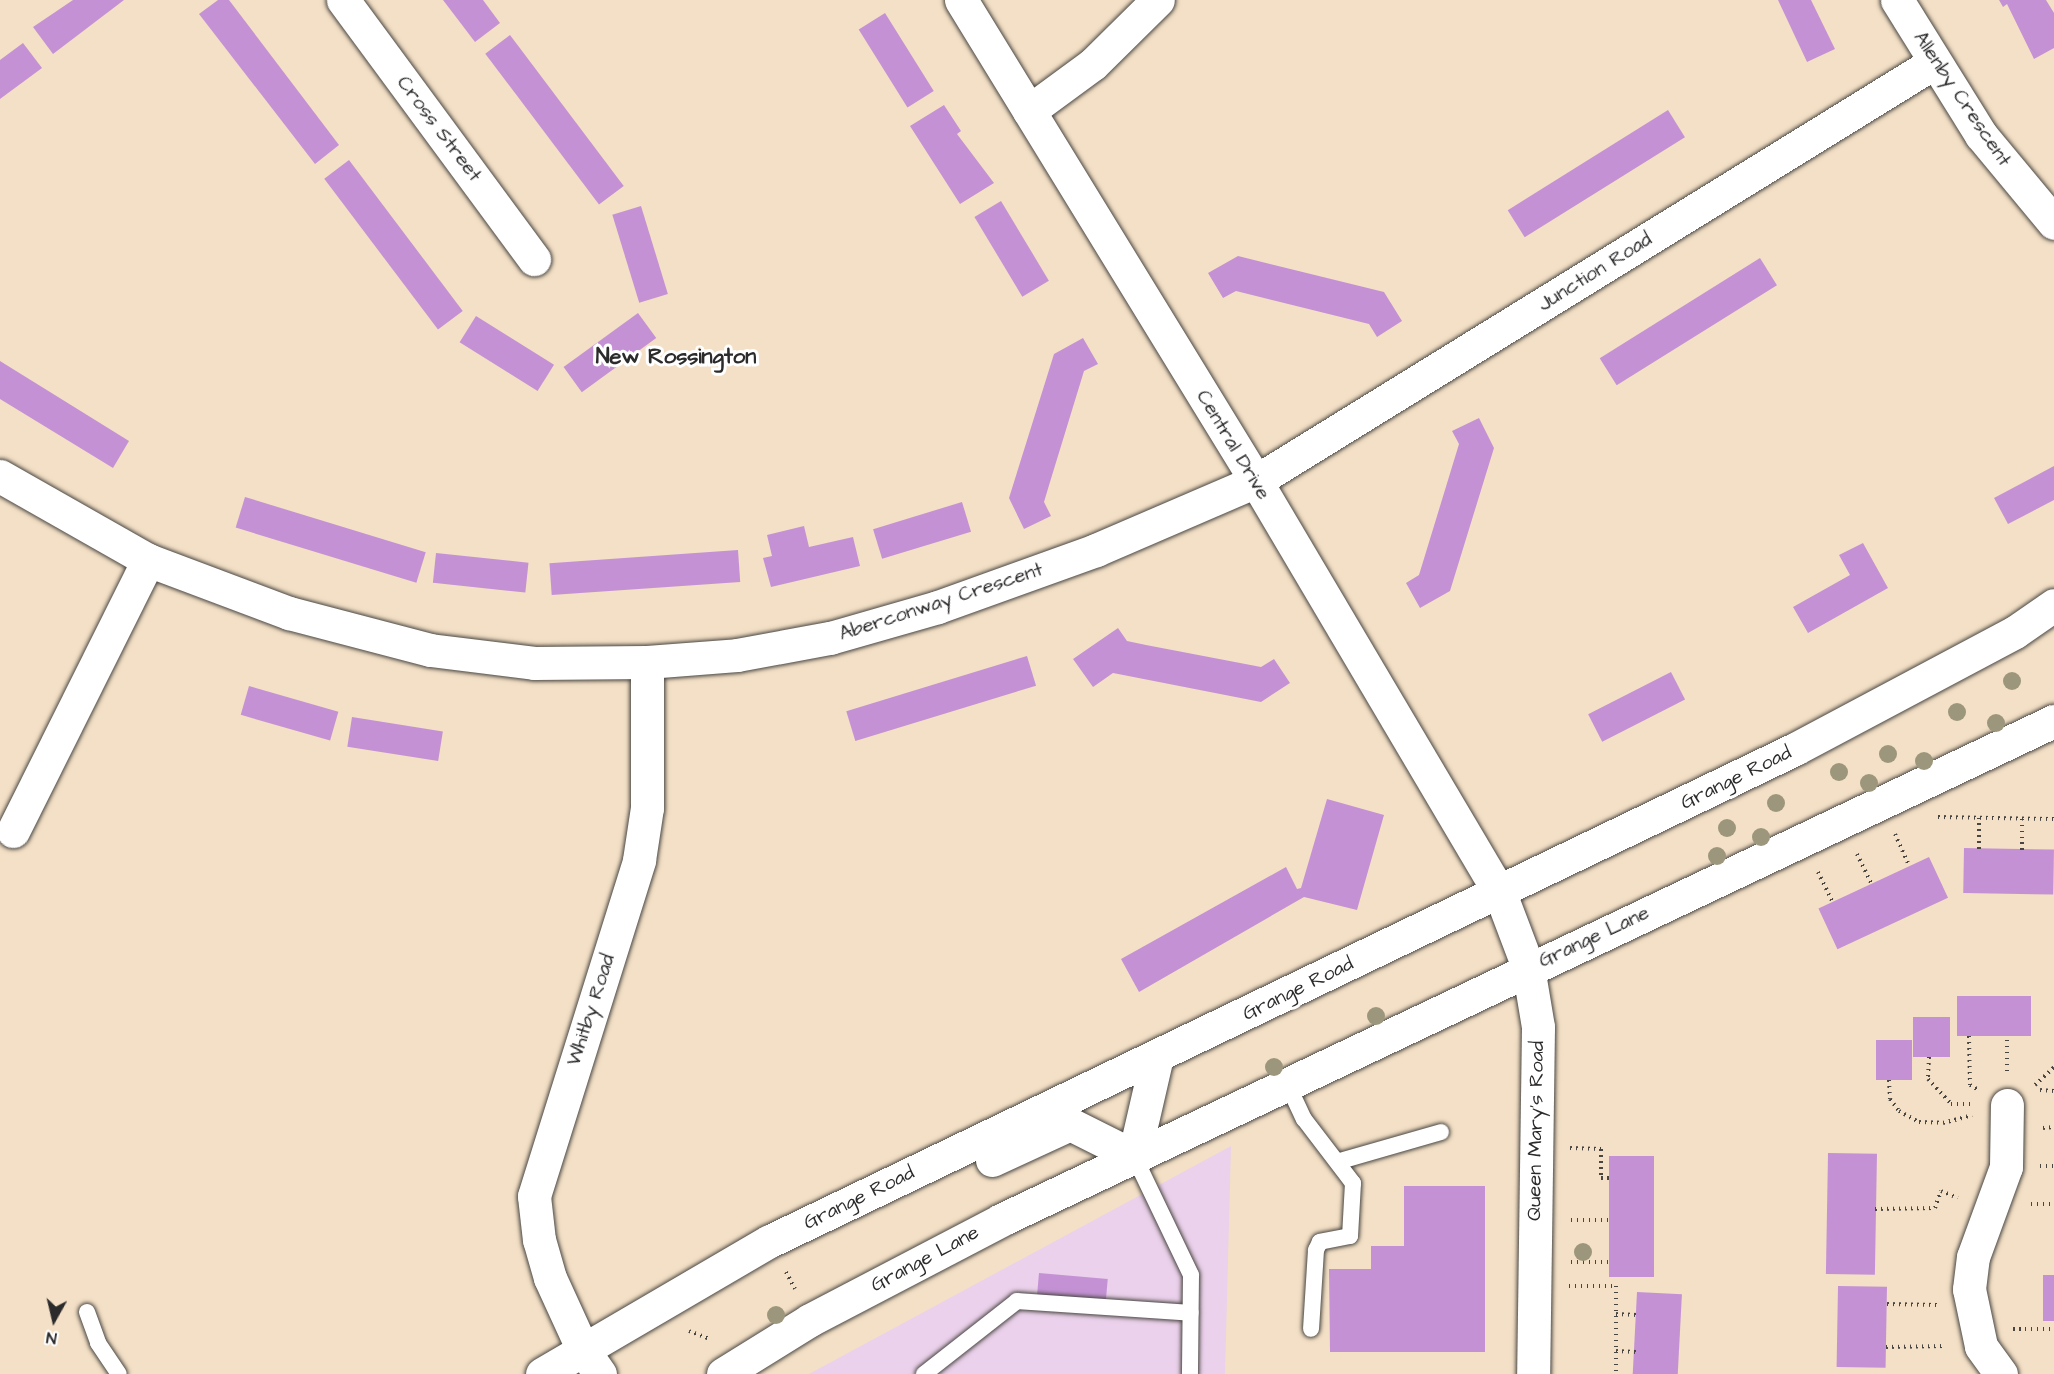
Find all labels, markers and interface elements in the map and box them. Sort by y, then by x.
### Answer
street label: Allenby Crescent [1908,27,2016,171]
street label: Cross Street [391,71,487,187]
street label: Junction Road [1534,227,1656,317]
district label: New Rossington [596,344,756,370]
street label: Central Drive [1191,386,1275,504]
street label: Aberconway Crescent [836,558,1046,646]
street label: Grange Road [1677,741,1795,815]
street label: Grange Lane [1535,901,1653,973]
street label: Whitby Road [562,951,620,1069]
street label: Grange Road [1239,952,1357,1026]
street label: Queen Mary's Road [1522,1041,1550,1221]
street label: Grange Road [800,1161,918,1235]
street label: Grange Lane [867,1220,983,1298]
north arrow [24,1290,84,1350]
text: N [45,1326,58,1349]

